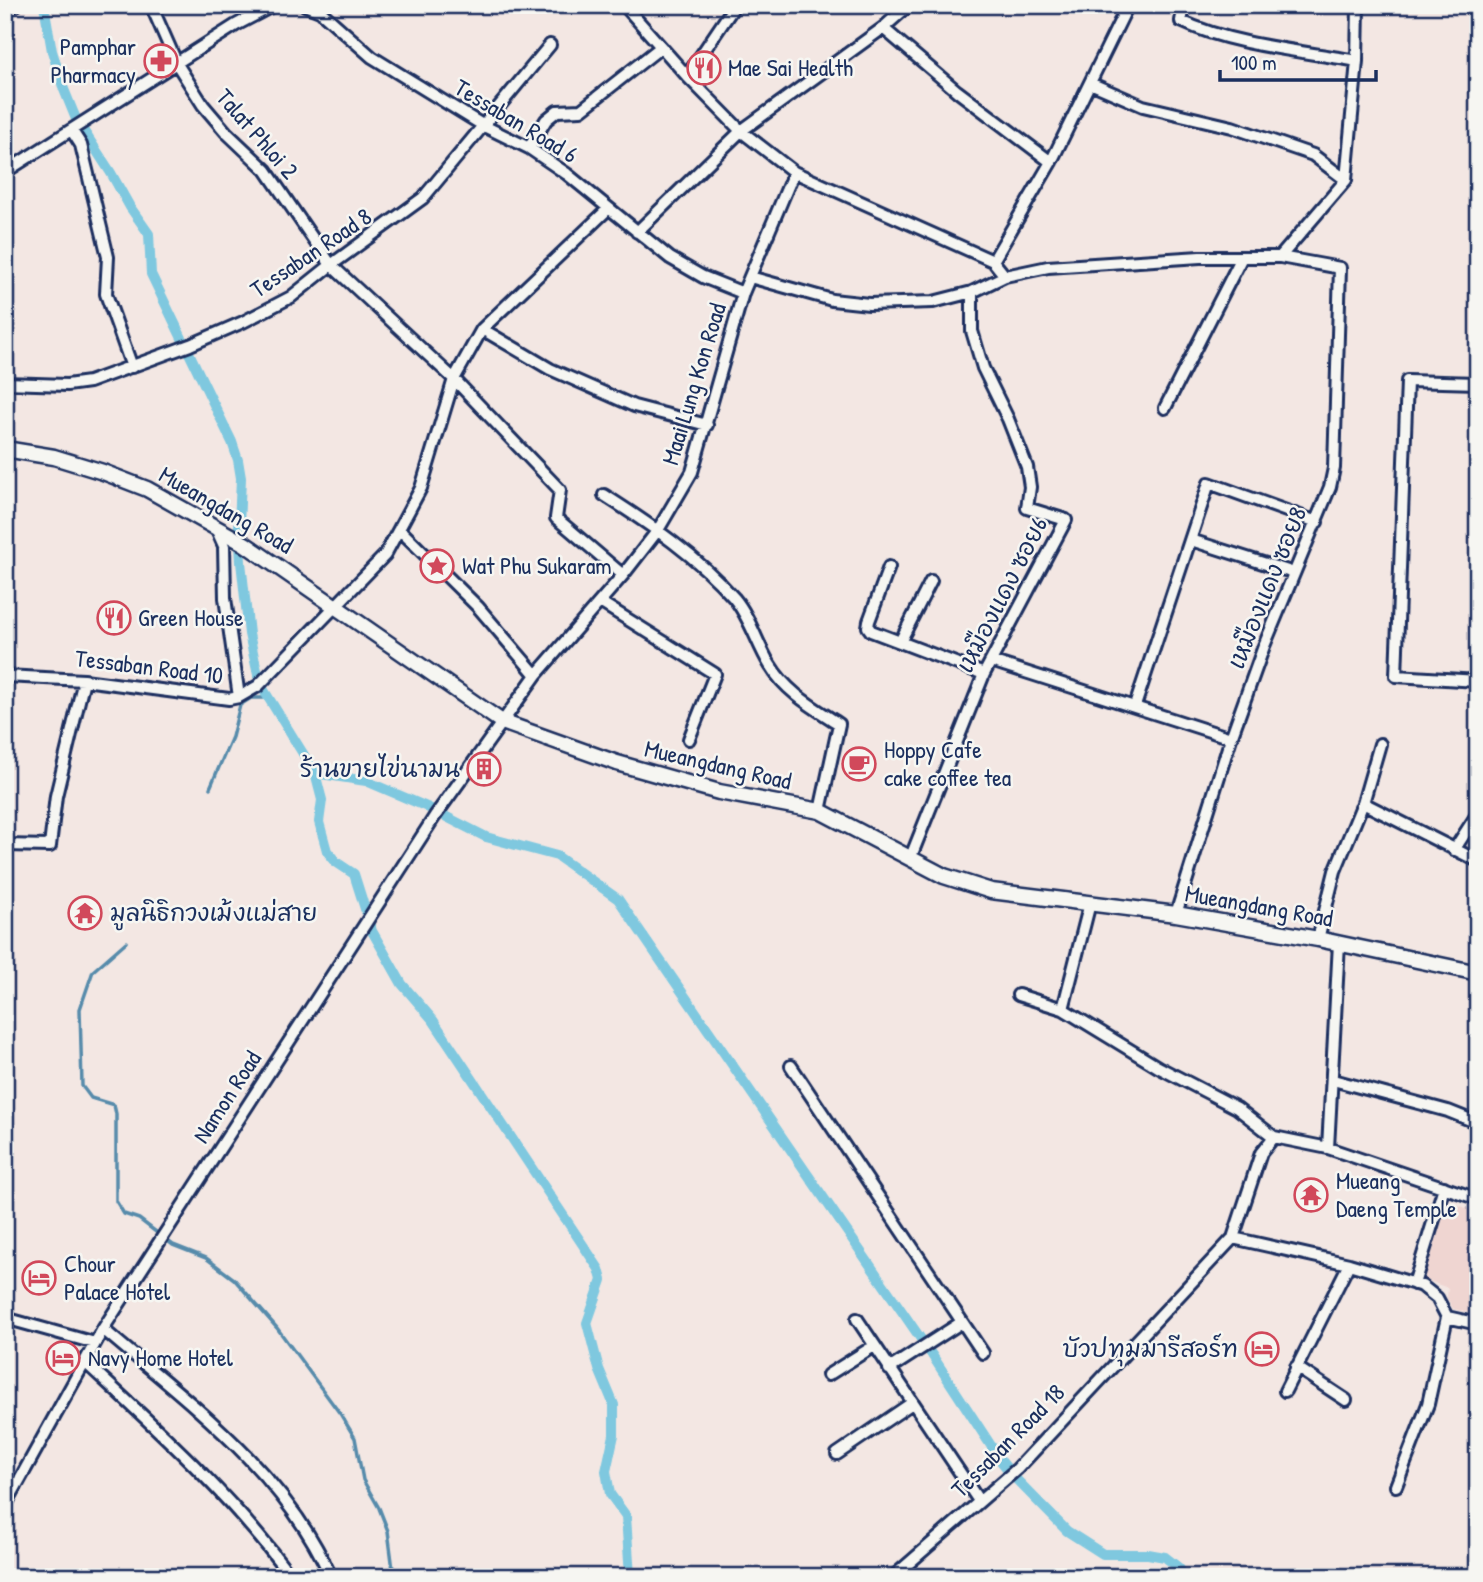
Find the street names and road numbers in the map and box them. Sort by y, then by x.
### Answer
street label: Tessaban Road 6 [449,71,584,170]
street label: Talat Phloi 2 [210,81,306,185]
street label: Tessaban Road 8 [244,200,377,304]
street label: Maai Lung Kon Road [653,299,733,468]
street label: Mueangdang Road [154,458,299,560]
street label: เหมืองแดง ซอย8 [1219,502,1313,673]
street label: เหมืองแดง ซอย6 [948,511,1054,678]
street label: Tessaban Road 10 [73,641,225,691]
street label: Mueangdang Road [642,732,795,796]
street label: Mueangdang Road [1183,876,1336,934]
street label: Namon Road [184,1044,268,1149]
street label: Tessaban Road 18 [944,1377,1071,1504]

